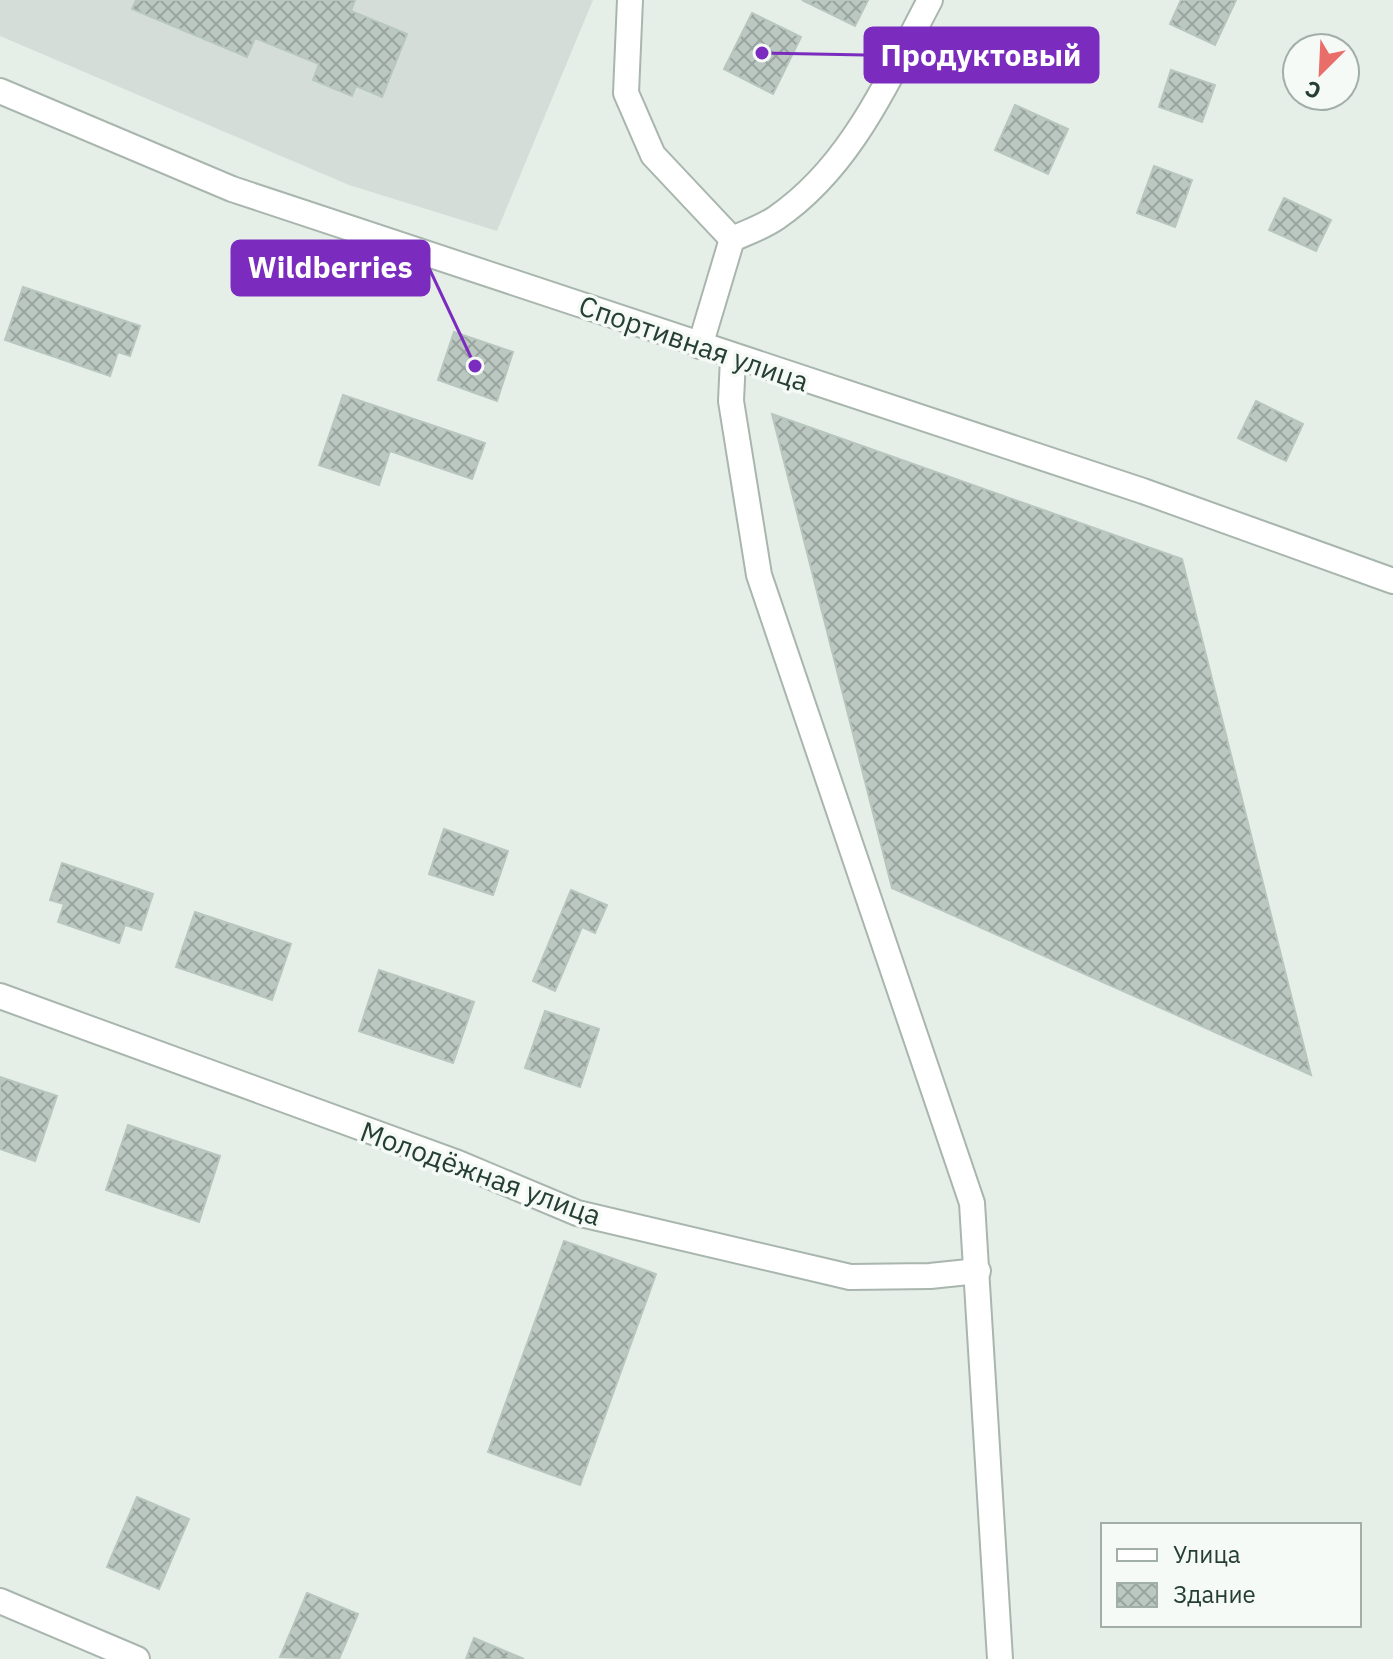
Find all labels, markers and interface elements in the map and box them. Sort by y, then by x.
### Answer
callout: Продуктовый [865,28,1098,82]
north arrow [1281,32,1361,112]
text: Продуктовый [881,35,1081,74]
text: С [1300,75,1325,107]
callout: Wildberries [232,241,429,295]
text: Wildberries [248,247,413,286]
street label: Спортивная улица [574,286,814,400]
street label: Молодёжная улица [356,1112,606,1234]
legend [1101,1523,1361,1627]
text: Улица [1173,1538,1241,1570]
text: Здание [1173,1578,1256,1610]

